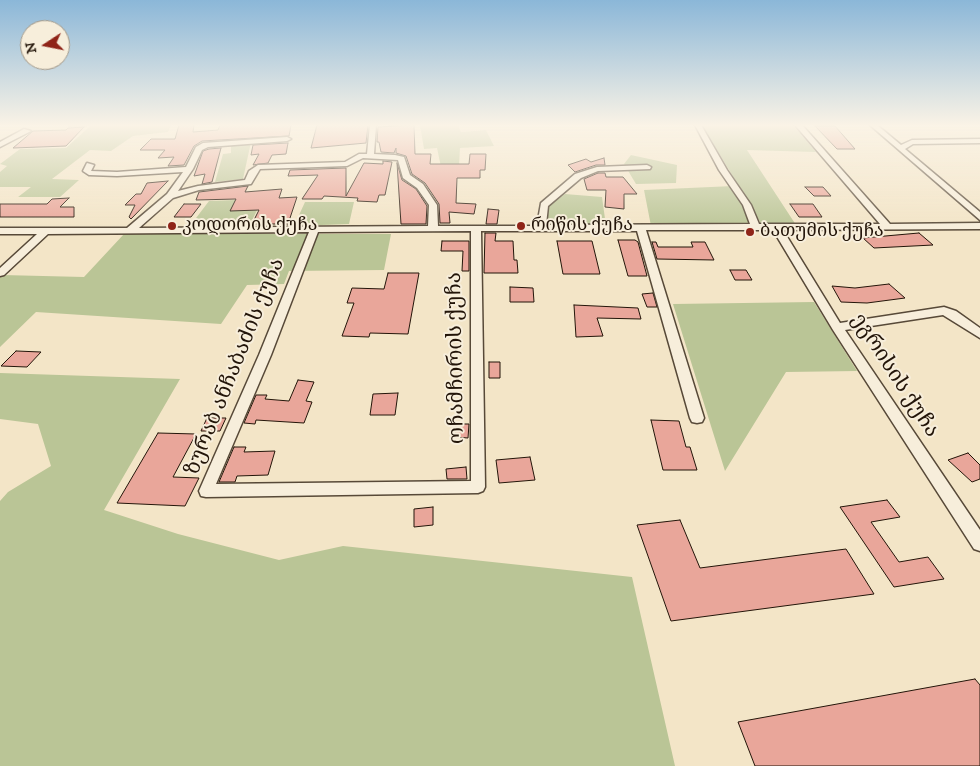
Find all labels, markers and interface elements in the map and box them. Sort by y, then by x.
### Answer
north arrow [20,20,70,70]
text: N [21,40,41,55]
place label: კოდორის ქუჩა [182,215,317,237]
place label: რიწის ქუჩა [531,215,633,237]
marker: კოდორის ქუჩა [166,220,178,232]
marker: რიწის ქუჩა [515,220,527,232]
place label: ბათუმის ქუჩა [760,221,884,243]
marker: ბათუმის ქუჩა [744,226,756,238]
street label: ზურაბ ანჩაბაძის ქუჩა [181,255,291,479]
street label: ოჩამჩირის ქუჩა [443,272,471,444]
street label: ეგრისის ქუჩა [845,309,943,443]

